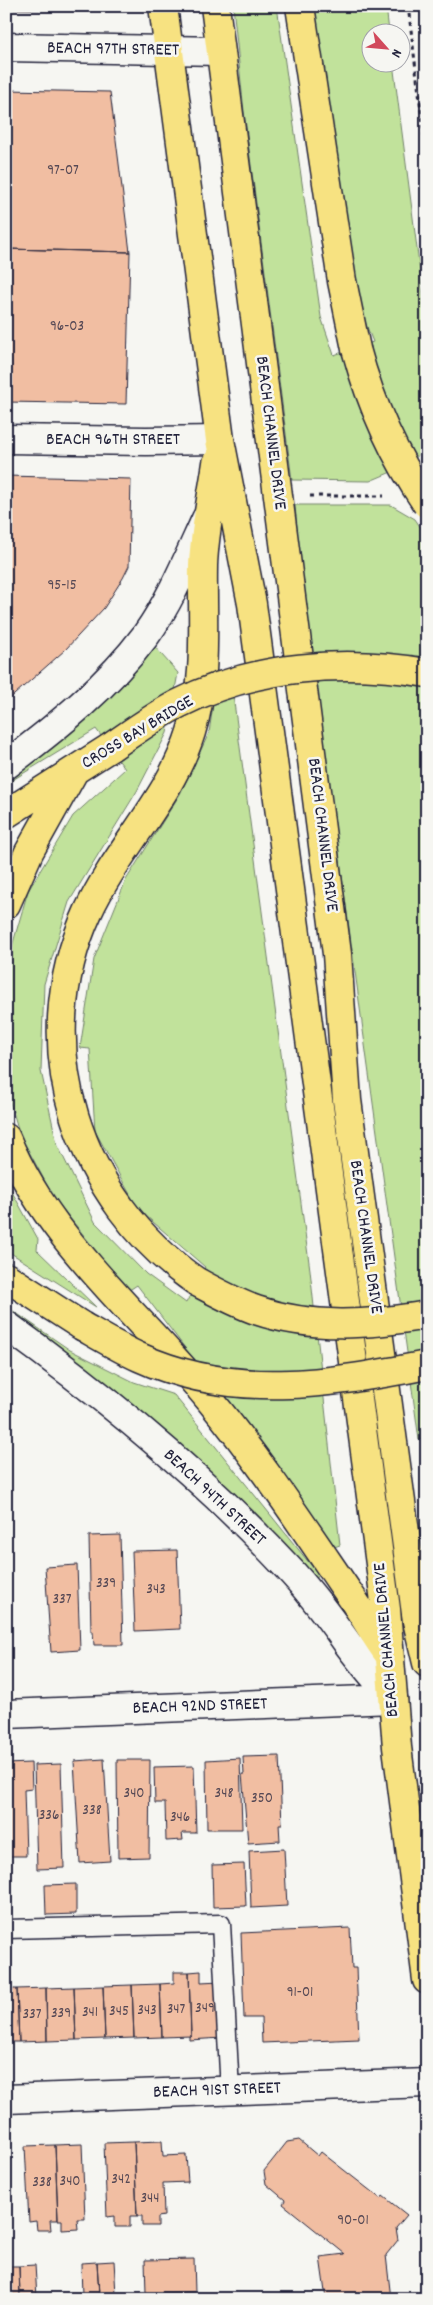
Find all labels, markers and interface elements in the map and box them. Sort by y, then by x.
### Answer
north arrow [360,22,410,72]
street label: BEACH 97TH STREET [47,36,179,64]
text: N [385,45,406,61]
house number: 97-07 [47,160,79,182]
house number: 96-03 [50,316,84,338]
street label: BEACH CHANNEL DRIVE [248,355,292,511]
street label: BEACH 96TH STREET [46,428,180,453]
house number: 95-15 [47,575,77,597]
street label: CROSS BAY BRIDGE [77,690,199,776]
street label: BEACH CHANNEL DRIVE [300,757,344,913]
street label: BEACH CHANNEL DRIVE [342,1159,388,1315]
street label: BEACH 94TH STREET [157,1444,271,1552]
street label: BEACH CHANNEL DRIVE [368,1562,406,1718]
house number: 339 [96,1573,116,1595]
house number: 343 [146,1579,166,1601]
house number: 337 [52,1589,72,1611]
street label: BEACH 92ND STREET [132,1692,268,1722]
house number: 340 [123,1783,145,1805]
house number: 348 [215,1783,233,1805]
house number: 350 [251,1788,273,1810]
house number: 338 [82,1800,102,1822]
house number: 336 [39,1805,59,1827]
house number: 346 [170,1807,190,1829]
house number: 91-01 [287,1982,313,2004]
house number: 349 [195,1998,215,2020]
house number: 347 [167,1999,186,2021]
house number: 343 [137,2000,157,2022]
house number: 345 [109,2001,129,2023]
house number: 341 [82,2002,98,2024]
house number: 339 [51,2003,71,2025]
house number: 337 [22,2004,42,2026]
street label: BEACH 91ST STREET [153,2076,281,2106]
house number: 342 [111,2169,131,2191]
house number: 340 [59,2171,81,2193]
house number: 338 [32,2172,52,2194]
house number: 344 [140,2188,160,2210]
house number: 90-01 [337,2210,369,2232]

